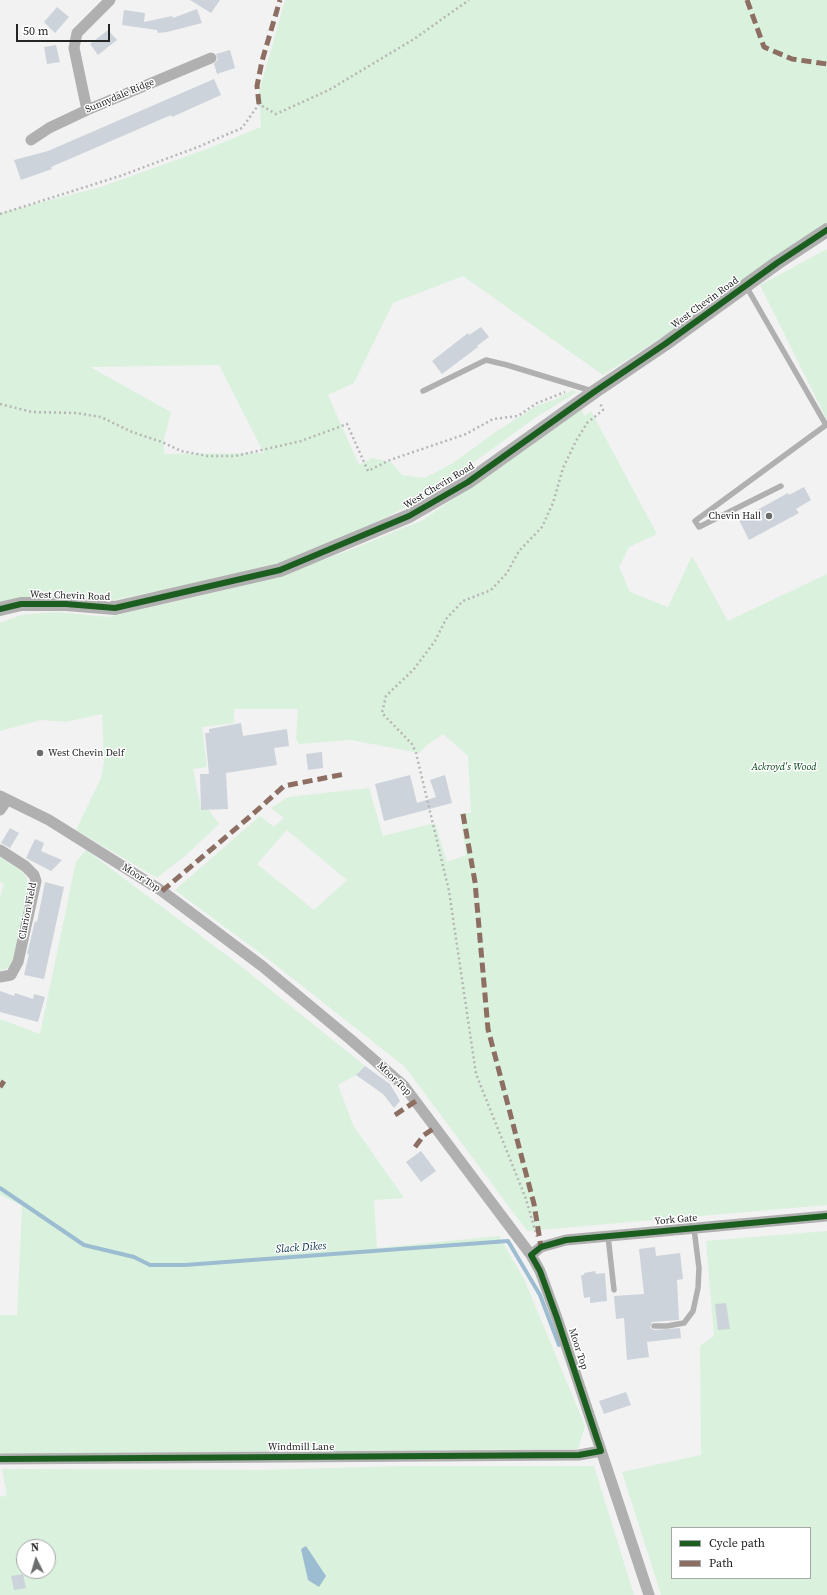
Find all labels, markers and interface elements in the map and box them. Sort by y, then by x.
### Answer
scale bar [18,16,112,42]
text: 50 m [23,23,49,39]
street label: Sunnydale Ridge [84,76,156,116]
street label: West Chevin Road [669,275,741,331]
street label: West Chevin Road [401,460,477,512]
place label: Chevin Hall [709,510,761,522]
marker: Chevin Hall [764,511,774,521]
street label: West Chevin Road [30,589,110,603]
place label: West Chevin Delf [48,747,124,759]
marker: West Chevin Delf [35,748,45,758]
park label: Ackroyd's Wood [751,761,817,773]
street label: Moor Top [120,862,162,894]
street label: Clarion Field [17,882,39,940]
street label: Moor Top [374,1060,414,1098]
street label: York Gate [654,1212,698,1228]
water label: Slack Dikes [275,1240,327,1256]
street label: Moor Top [566,1327,590,1371]
street label: Windmill Lane [268,1441,334,1453]
legend [671,1527,811,1579]
text: Cycle path [709,1535,765,1551]
north arrow [16,1539,56,1579]
text: N [30,1540,40,1555]
text: Path [709,1555,733,1571]

